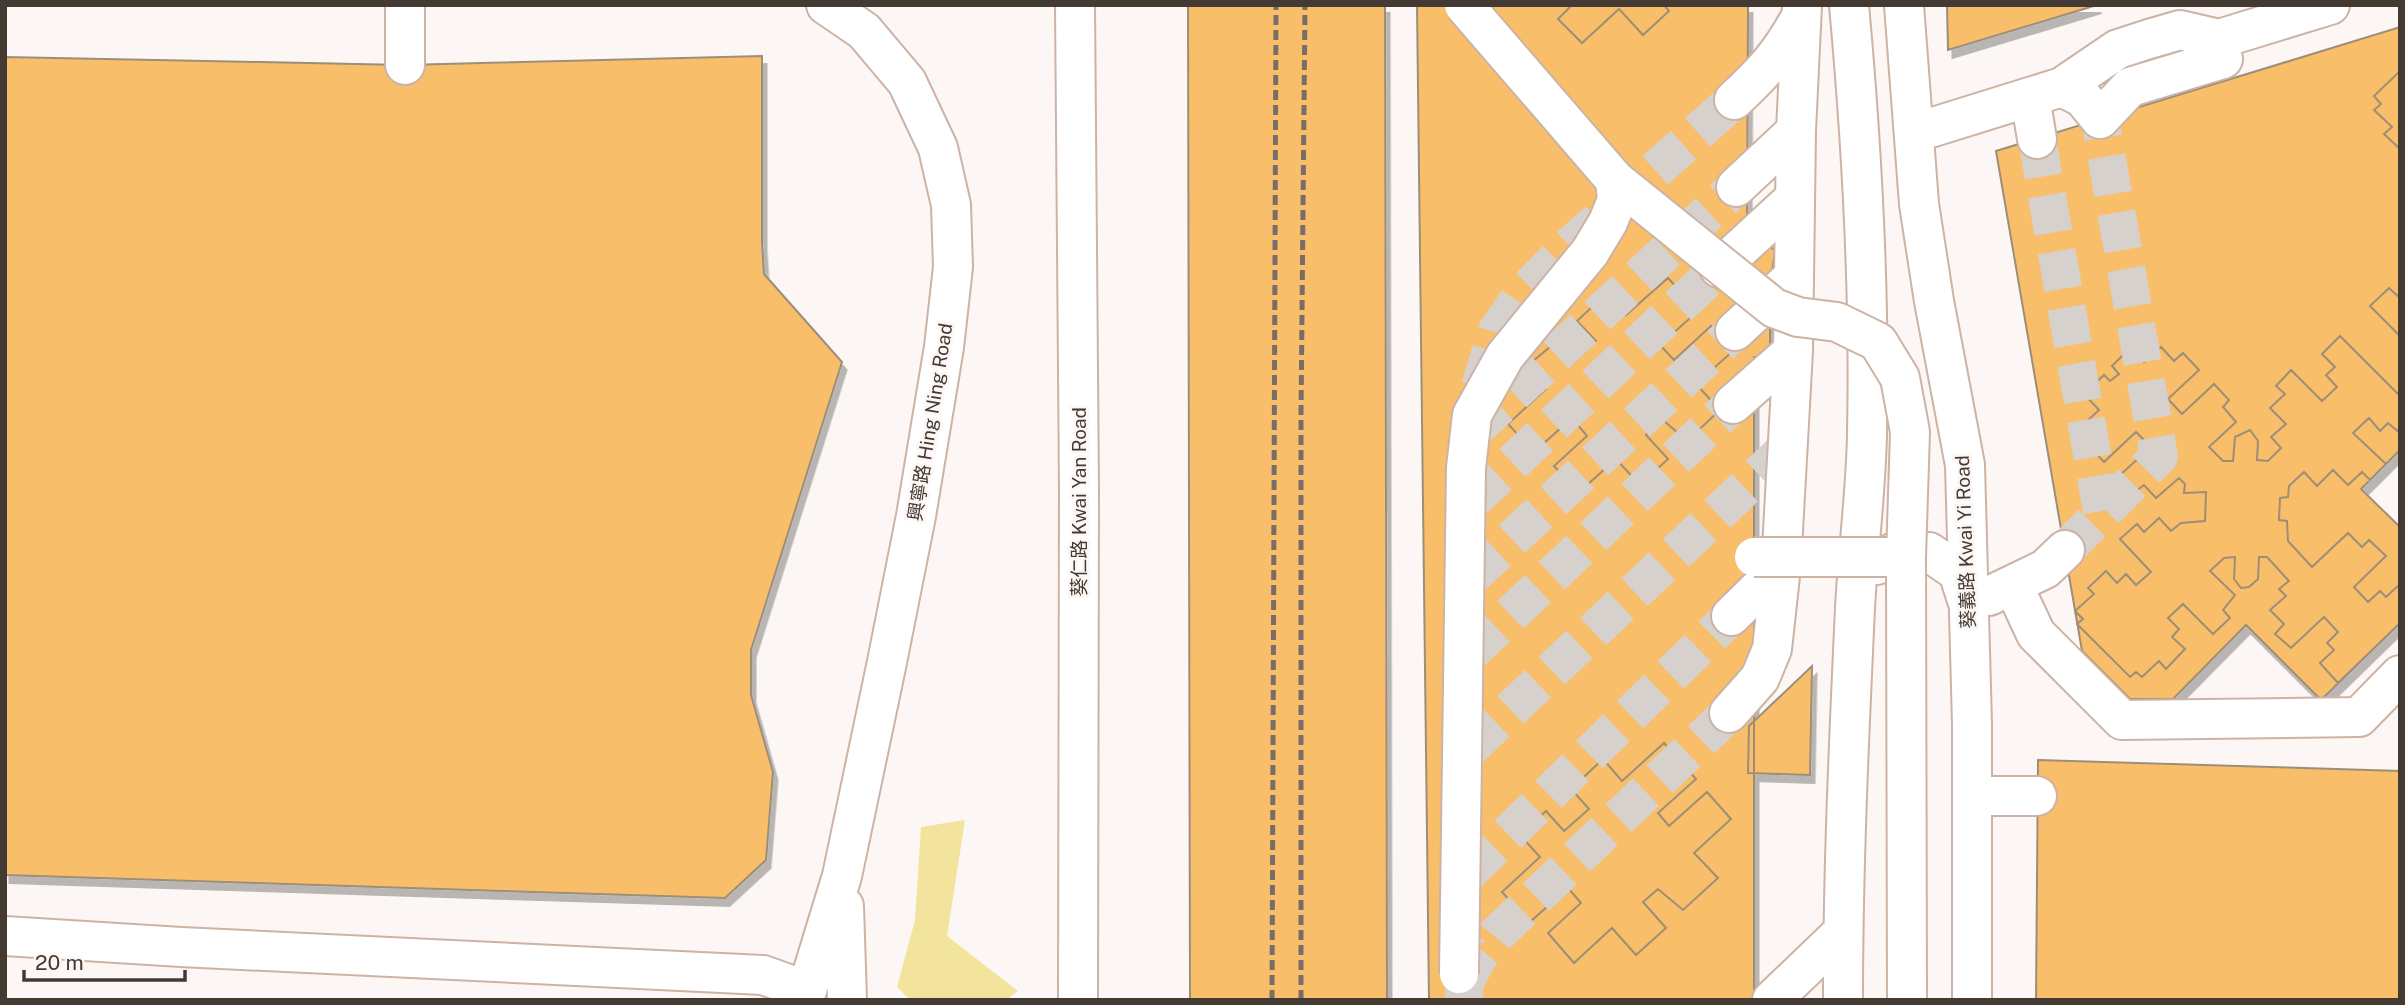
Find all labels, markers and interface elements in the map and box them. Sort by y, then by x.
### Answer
street label: 興寧路 Hing Ning Road [903,322,957,522]
street label: 葵仁路 Kwai Yan Road [1068,407,1090,597]
street label: 葵義路 Kwai Yi Road [1951,455,1979,629]
scale bar [24,939,186,983]
text: 20 m [35,950,84,975]

